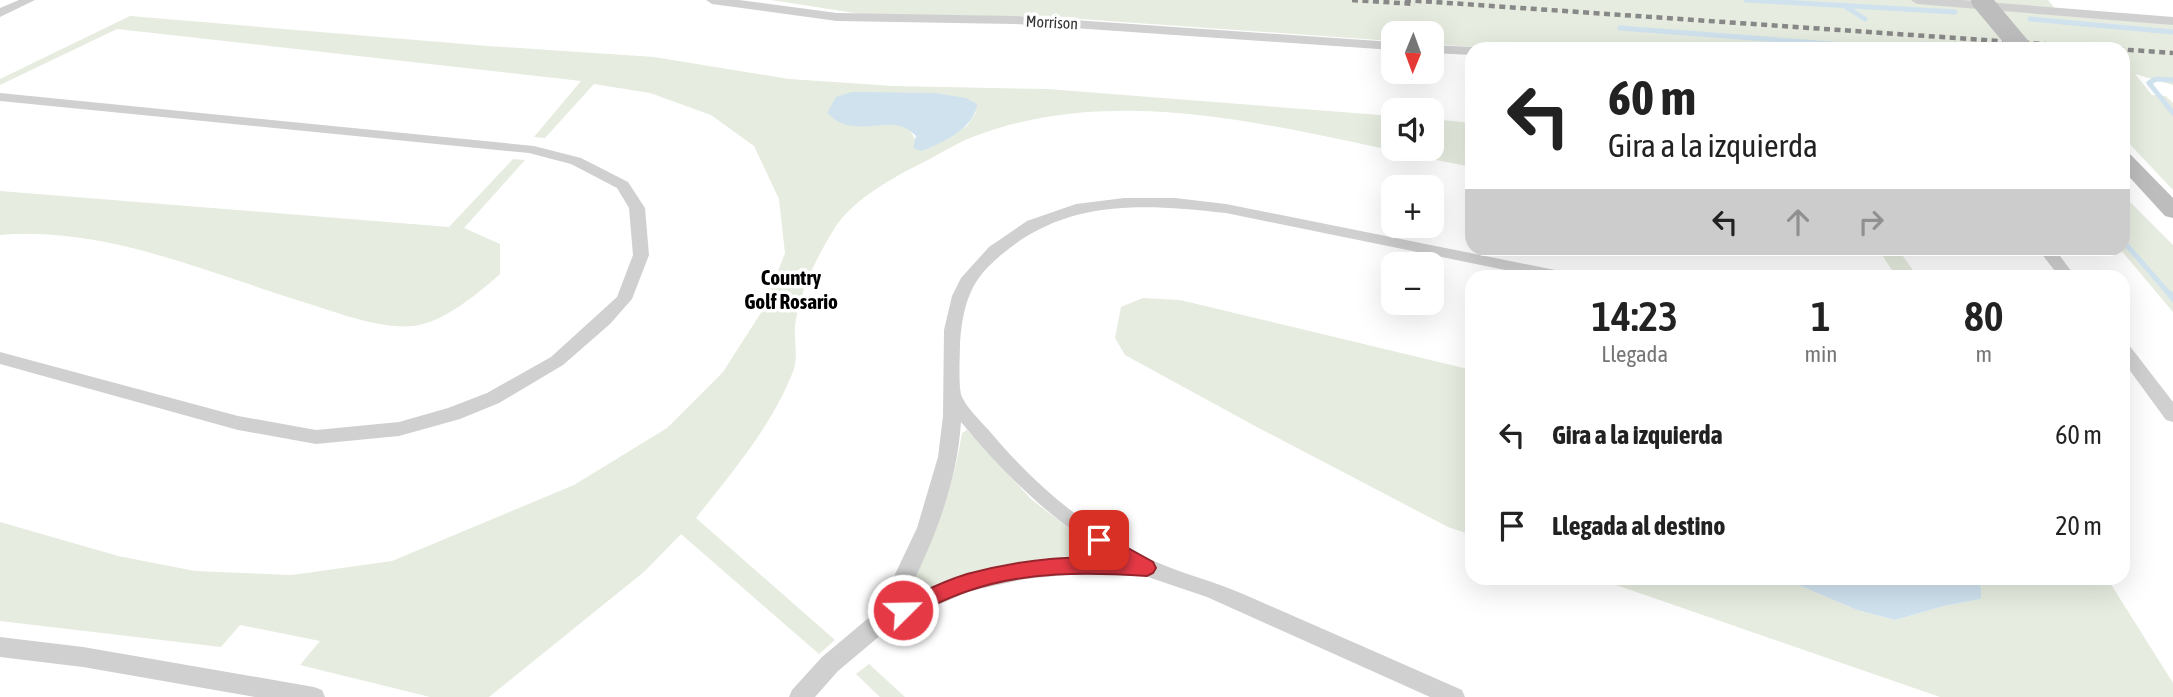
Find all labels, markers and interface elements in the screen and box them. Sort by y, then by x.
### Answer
street label: Morrison [1025,12,1079,32]
north arrow [1381,21,1444,84]
map controls [1381,21,1444,315]
text: 60 m [1608,69,1696,125]
icon: left [1493,70,1584,161]
button: sound [1381,98,1444,161]
text: Gira a la izquierda [1608,127,1818,164]
button: + [1381,175,1444,238]
icon: left [1706,203,1744,241]
icon: ahead [1779,203,1817,241]
icon: right [1852,203,1890,241]
button: − [1381,252,1444,315]
district label: Country Golf Rosario [744,265,838,313]
text: 14:23 [1592,292,1678,340]
text: 1 [1811,292,1831,340]
text: 80 [1964,292,2003,340]
text: Llegada [1601,341,1668,367]
text: min [1804,341,1837,367]
text: m [1975,341,1992,367]
icon: left [1493,416,1531,454]
text: Gira a la izquierda [1552,420,1723,450]
text: 60 m [2055,420,2102,450]
icon: arrive [1493,507,1531,545]
pin [1069,510,1129,570]
text: Llegada al destino [1552,511,1725,541]
text: 20 m [2055,511,2102,541]
icon: arrive [1080,521,1118,559]
position arrow [866,573,940,647]

